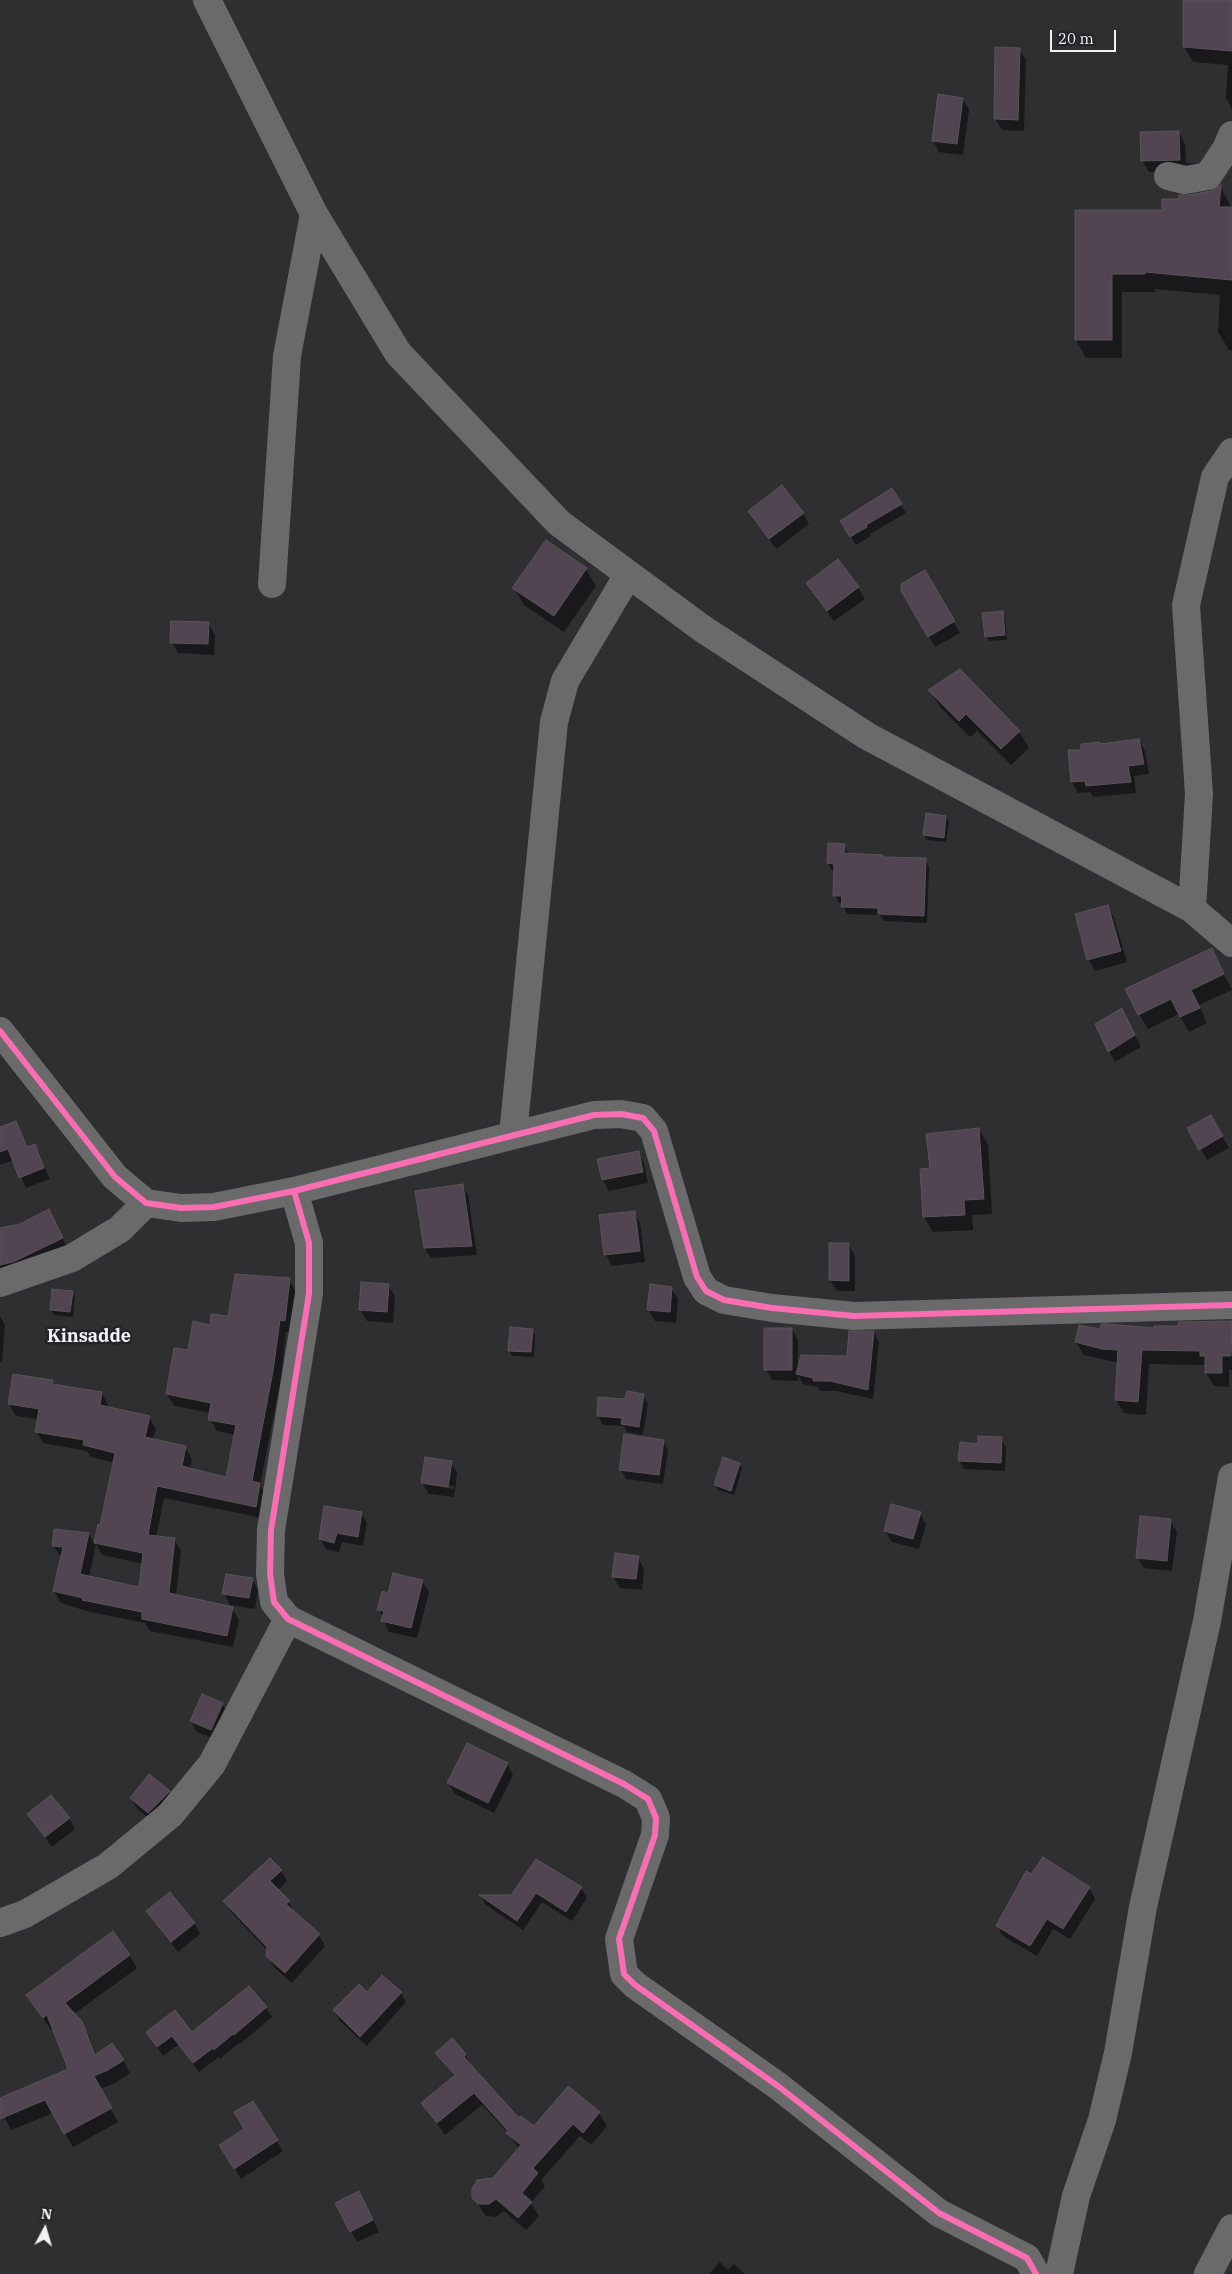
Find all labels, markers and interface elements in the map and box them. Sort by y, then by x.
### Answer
scale bar [1052,20,1118,52]
text: 20 m [1058,29,1094,48]
district label: Kinsadde [47,1326,131,1348]
north arrow [20,2204,70,2254]
text: N [40,2205,53,2224]

